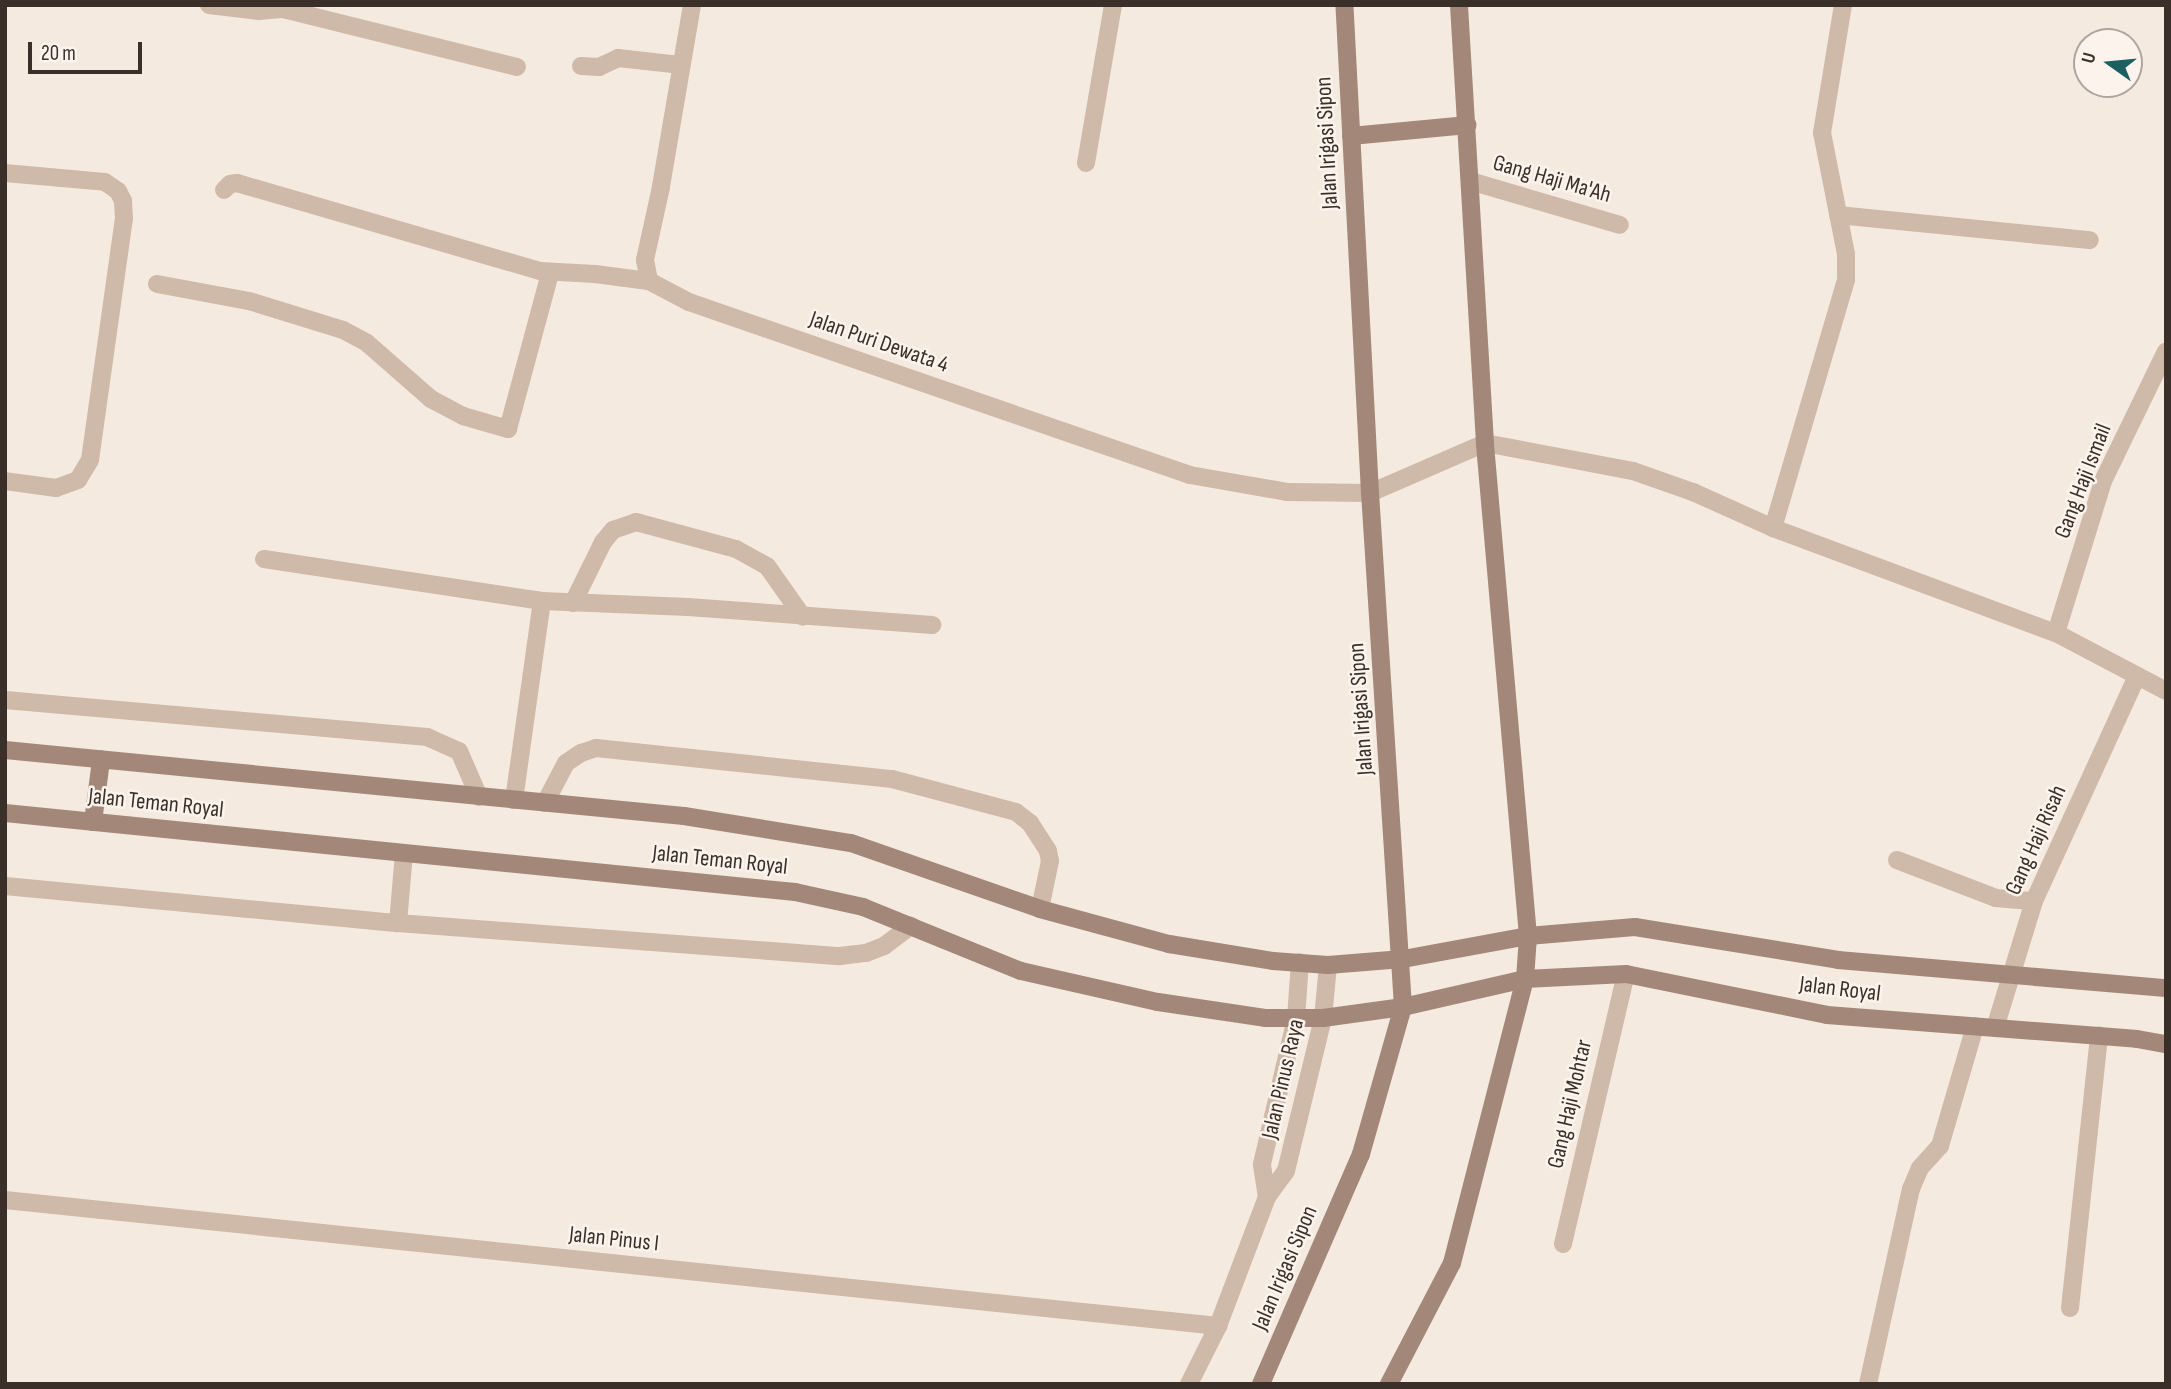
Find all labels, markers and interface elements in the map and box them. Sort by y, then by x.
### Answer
scale bar [32,28,145,72]
north arrow [2073,28,2143,98]
text: 20 m [41,41,76,66]
text: U [2077,50,2102,66]
street label: Jalan Irigasi Sipon [1310,76,1344,210]
street label: Gang Haji Ma'Ah [1490,149,1614,209]
street label: Jalan Puri Dewata 4 [806,305,952,379]
street label: Gang Haji Ismail [2049,420,2117,542]
street label: Jalan Irigasi Sipon [1343,642,1379,776]
street label: Gang Haji Risah [2000,781,2072,899]
street label: Jalan Teman Royal [87,782,225,824]
street label: Jalan Teman Royal [651,839,789,881]
street label: Jalan Royal [1798,970,1882,1008]
street label: Jalan Pinus Raya [1256,1016,1310,1142]
street label: Gang Haji Mohtar [1542,1037,1598,1171]
street label: Jalan Irigasi Sipon [1246,1202,1324,1334]
street label: Jalan Pinus I [568,1221,660,1257]

